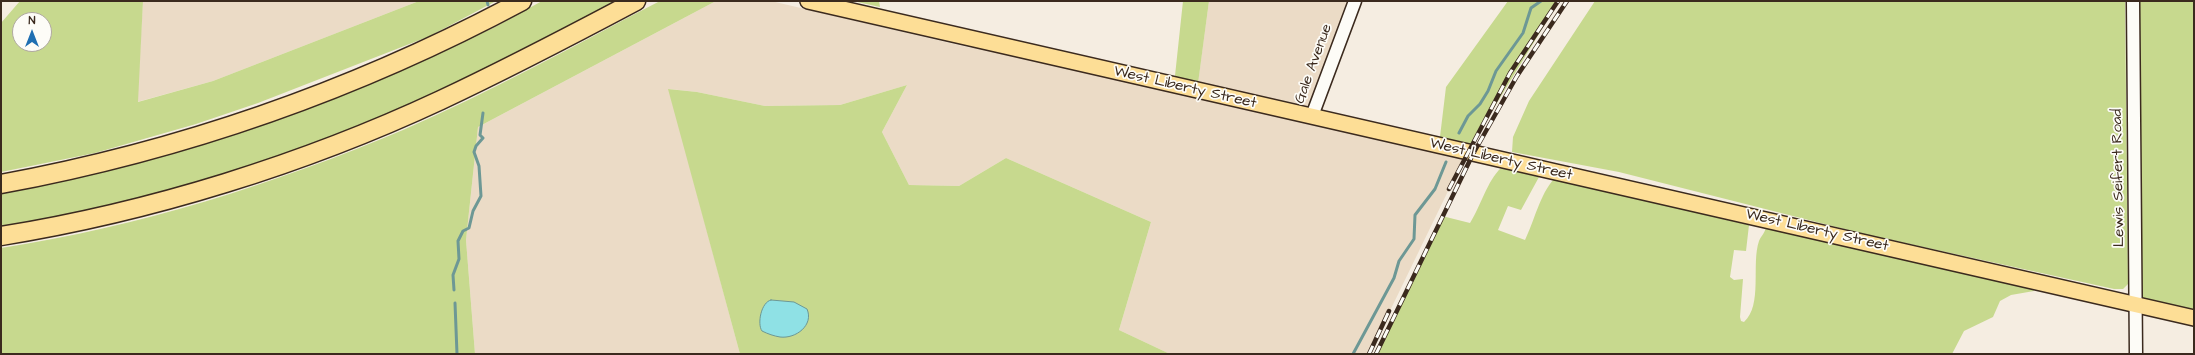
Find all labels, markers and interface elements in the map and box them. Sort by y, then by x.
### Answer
north arrow [12,12,52,52]
text: N [29,13,35,28]
street label: Gale Avenue [1291,22,1337,106]
street label: West Liberty Street [1112,63,1258,113]
street label: Lewis Seifert Road [2109,109,2129,247]
street label: West Liberty Street [1428,135,1574,185]
street label: West Liberty Street [1744,206,1890,256]

